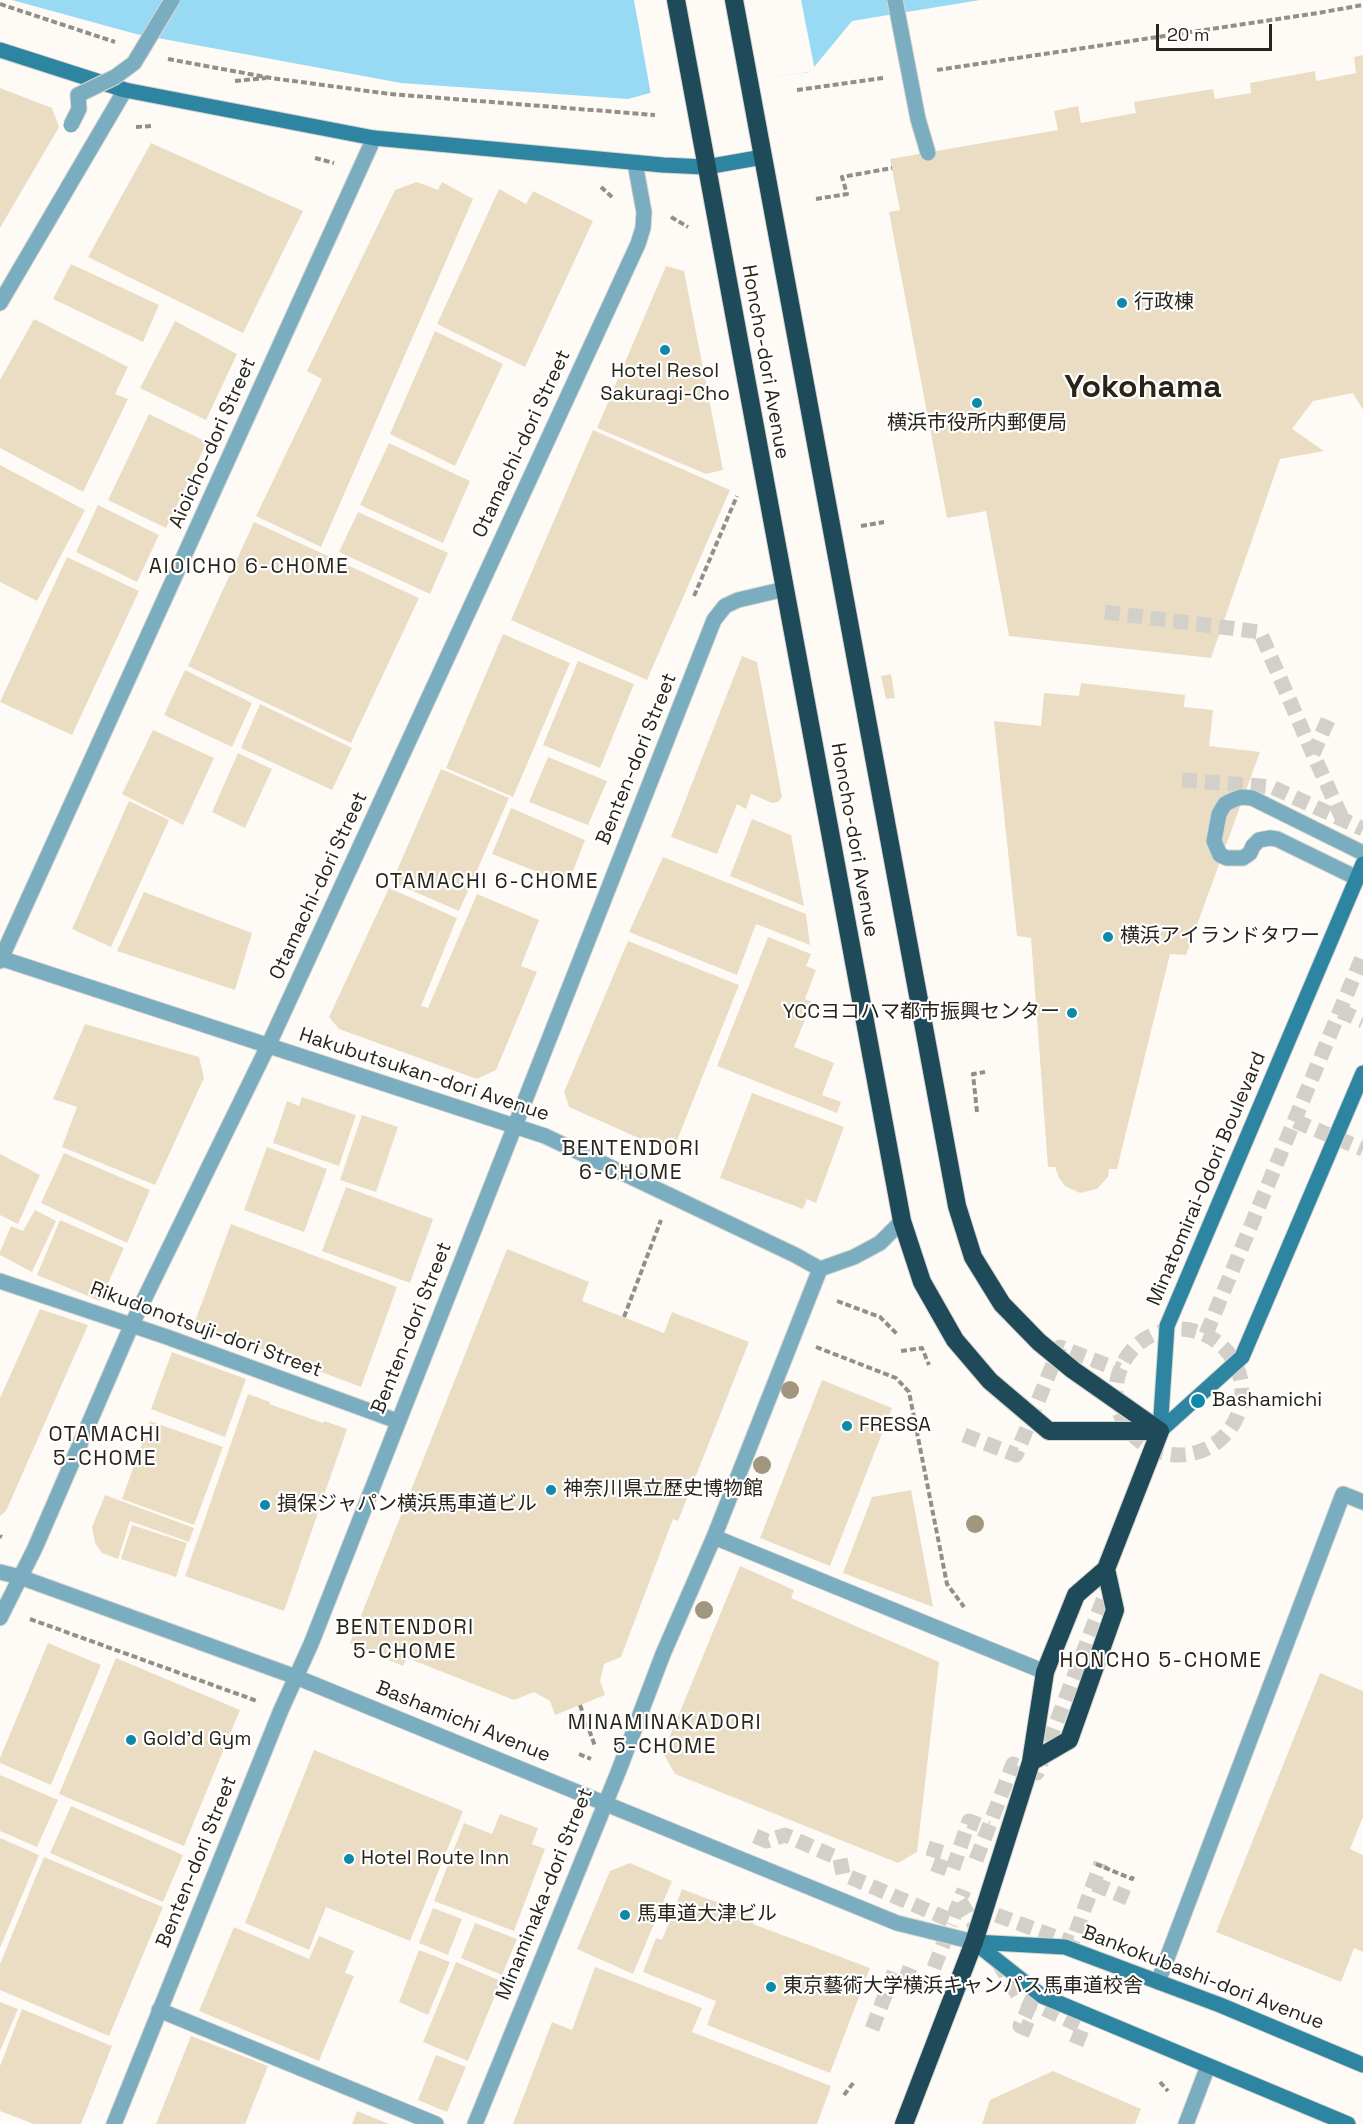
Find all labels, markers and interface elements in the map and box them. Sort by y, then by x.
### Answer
scale bar [1159,12,1274,50]
text: 20 m [1167,23,1210,46]
street label: Honcho-dori Avenue [736,263,794,461]
place label: 行政棟 [1134,291,1194,315]
marker: 行政棟 [1115,296,1129,310]
marker: Hotel Resol Sakuragi-Cho [658,343,672,357]
street label: Otamachi-dori Street [468,346,576,542]
street label: Aioicho-dori Street [165,354,261,532]
place label: Hotel Resol Sakuragi-Cho [600,360,730,407]
district label: Yokohama [1064,369,1222,407]
marker: 横浜市役所内郵便局 [970,396,984,410]
place label: 横浜市役所内郵便局 [887,412,1067,436]
district label: AIOICHO 6-CHOME [149,554,349,580]
street label: Benten-dori Street [592,670,682,848]
street label: Honcho-dori Avenue [825,741,883,939]
street label: Otamachi-dori Street [265,788,373,984]
district label: OTAMACHI 6-CHOME [375,869,599,895]
place label: 横浜アイランドタワー [1120,925,1320,949]
marker: 横浜アイランドタワー [1101,930,1115,944]
place label: YCCヨコハマ都市振興センター [783,1001,1060,1025]
marker: YCCヨコハマ都市振興センター [1065,1006,1079,1020]
street label: Hakubutsukan-dori Avenue [296,1023,552,1127]
street label: Minatomirai-Odori Boulevard [1142,1048,1272,1310]
district label: BENTENDORI 6-CHOME [561,1136,701,1186]
street label: Benten-dori Street [367,1239,457,1417]
street label: Rikudonotsuji-dori Street [87,1277,325,1383]
place label: Bashamichi [1212,1389,1322,1413]
marker: Bashamichi [1189,1392,1207,1410]
place label: FRESSA [859,1414,931,1438]
marker: FRESSA [840,1419,854,1433]
district label: OTAMACHI 5-CHOME [49,1422,161,1472]
place label: 神奈川県立歴史博物館 [563,1478,763,1502]
marker: 神奈川県立歴史博物館 [544,1483,558,1497]
place label: 損保ジャパン横浜馬車道ビル [277,1493,537,1517]
marker: 損保ジャパン横浜馬車道ビル [258,1498,272,1512]
district label: BENTENDORI 5-CHOME [335,1615,475,1665]
district label: HONCHO 5-CHOME [1060,1648,1262,1674]
street label: Bashamichi Avenue [372,1676,554,1768]
district label: MINAMINAKADORI 5-CHOME [568,1710,762,1760]
place label: Gold'd Gym [143,1728,251,1752]
marker: Gold'd Gym [124,1733,138,1747]
street label: Benten-dori Street [152,1773,242,1951]
street label: Minaminaka-dori Street [491,1784,599,2004]
place label: Hotel Route Inn [361,1847,509,1871]
marker: Hotel Route Inn [342,1852,356,1866]
place label: 馬車道大津ビル [637,1903,777,1927]
marker: 馬車道大津ビル [618,1908,632,1922]
street label: Bankokubashi-dori Avenue [1079,1921,1327,2035]
place label: 東京藝術大学横浜キャンパス馬車道校舎 [783,1975,1143,1999]
marker: 東京藝術大学横浜キャンパス馬車道校舎 [764,1980,778,1994]

